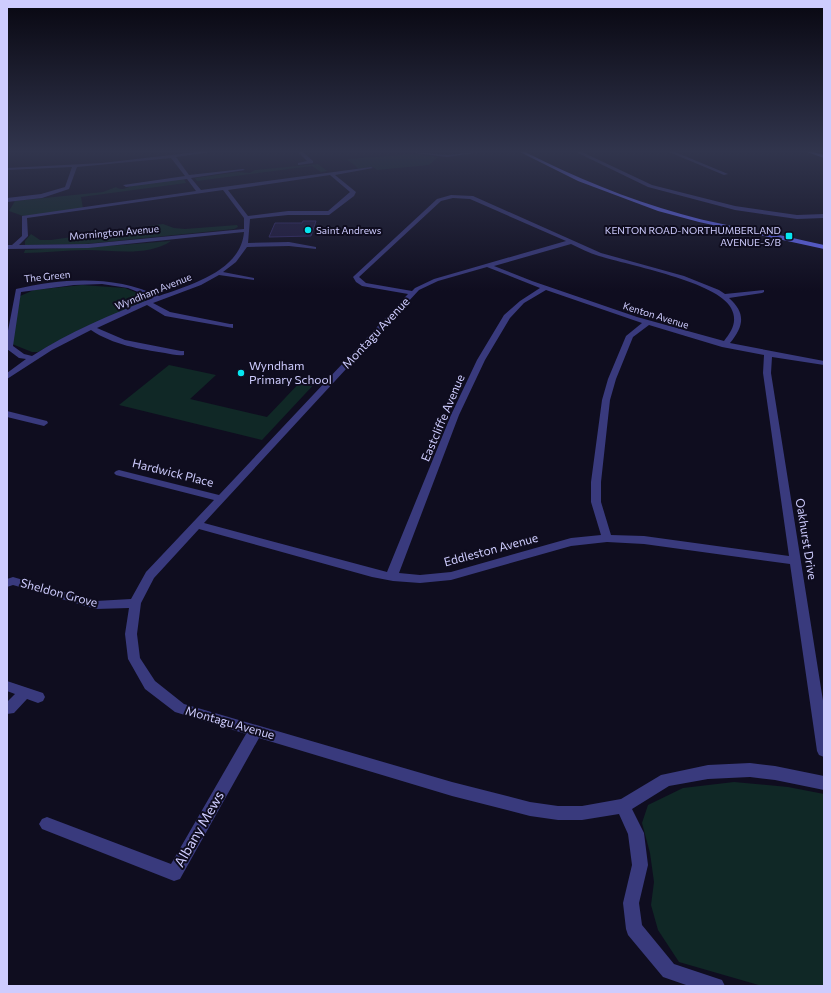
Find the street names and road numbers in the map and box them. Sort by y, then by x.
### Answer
street label: Mornington Avenue [69,222,159,242]
street label: The Green [23,268,71,284]
street label: Wyndham Avenue [113,270,193,312]
street label: Montagu Avenue [339,294,412,371]
street label: Kenton Avenue [622,299,690,331]
street label: Eastcliffe Avenue [417,372,467,463]
street label: Hardwick Place [131,455,215,489]
street label: Oakhurst Drive [794,497,820,581]
street label: Eddleston Avenue [442,530,539,568]
street label: Sheldon Grove [19,575,99,609]
street label: Montagu Avenue [184,703,277,741]
street label: Albany Mews [170,788,227,870]

